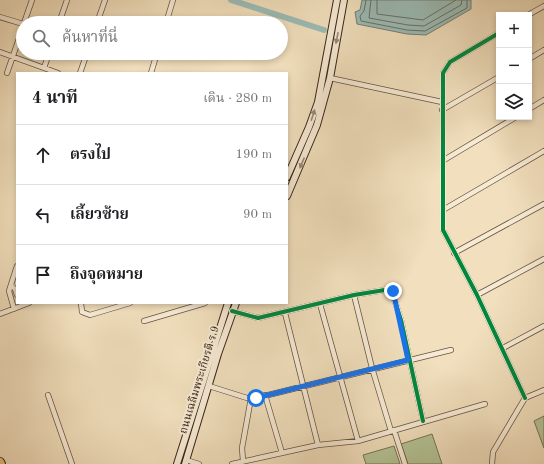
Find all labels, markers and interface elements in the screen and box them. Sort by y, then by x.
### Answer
map controls [496,12,532,120]
button: + [496,12,532,48]
search box [16,16,288,60]
icon: search [30,27,52,49]
text: ค้นหาที่นี่ [62,31,118,46]
one-way arrow [334,32,340,44]
button: − [496,48,532,84]
button: layers [496,84,532,120]
text: 4 นาที [32,90,78,107]
text: เดิน · 280 m [203,92,272,105]
one-way arrow [310,109,316,121]
icon: ahead [32,144,54,166]
text: ตรงไป [70,148,111,163]
text: 190 m [235,148,272,161]
one-way arrow [299,157,305,169]
icon: left [32,204,54,226]
text: เลี้ยวซ้าย [70,208,129,223]
text: 90 m [243,208,272,221]
icon: arrive [32,264,54,286]
text: ถึงจุดหมาย [70,268,143,283]
route end [384,282,402,300]
street label: ถนนเฉลิมพระเกียรติ ร.9 [176,324,222,435]
route start [247,389,265,407]

